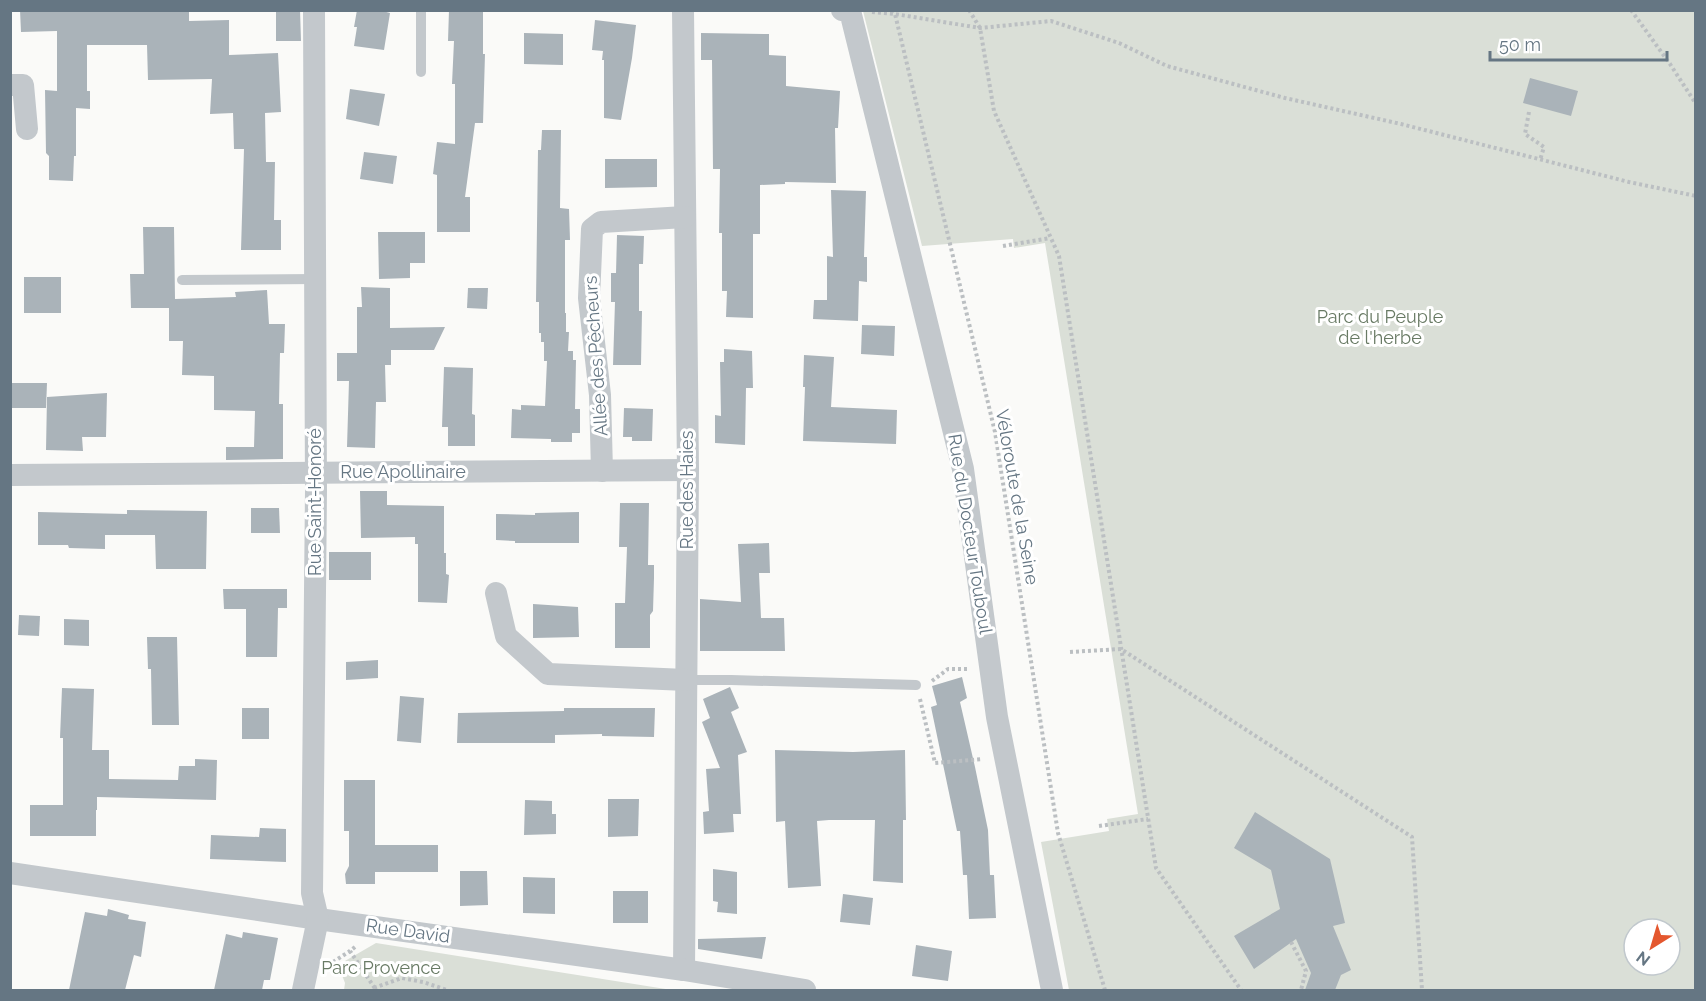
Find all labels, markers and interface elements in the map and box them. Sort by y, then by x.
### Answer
scale bar [1490,24,1667,62]
text: 50 m [1499,34,1541,55]
street label: Allée des Pêcheurs [579,275,612,437]
park label: Parc du Peuple de l'herbe [1317,306,1444,348]
street label: Véloroute de la Seine [992,408,1043,587]
street label: Rue Saint-Honoré [304,428,325,576]
street label: Rue des Haies [676,430,697,549]
street label: Rue du Docteur Touboul [944,432,997,636]
street label: Rue Apollinaire [340,461,466,482]
street label: Rue David [365,914,451,947]
north arrow [1622,917,1682,977]
text: N [1633,947,1654,970]
park label: Parc Provence [321,957,441,978]

